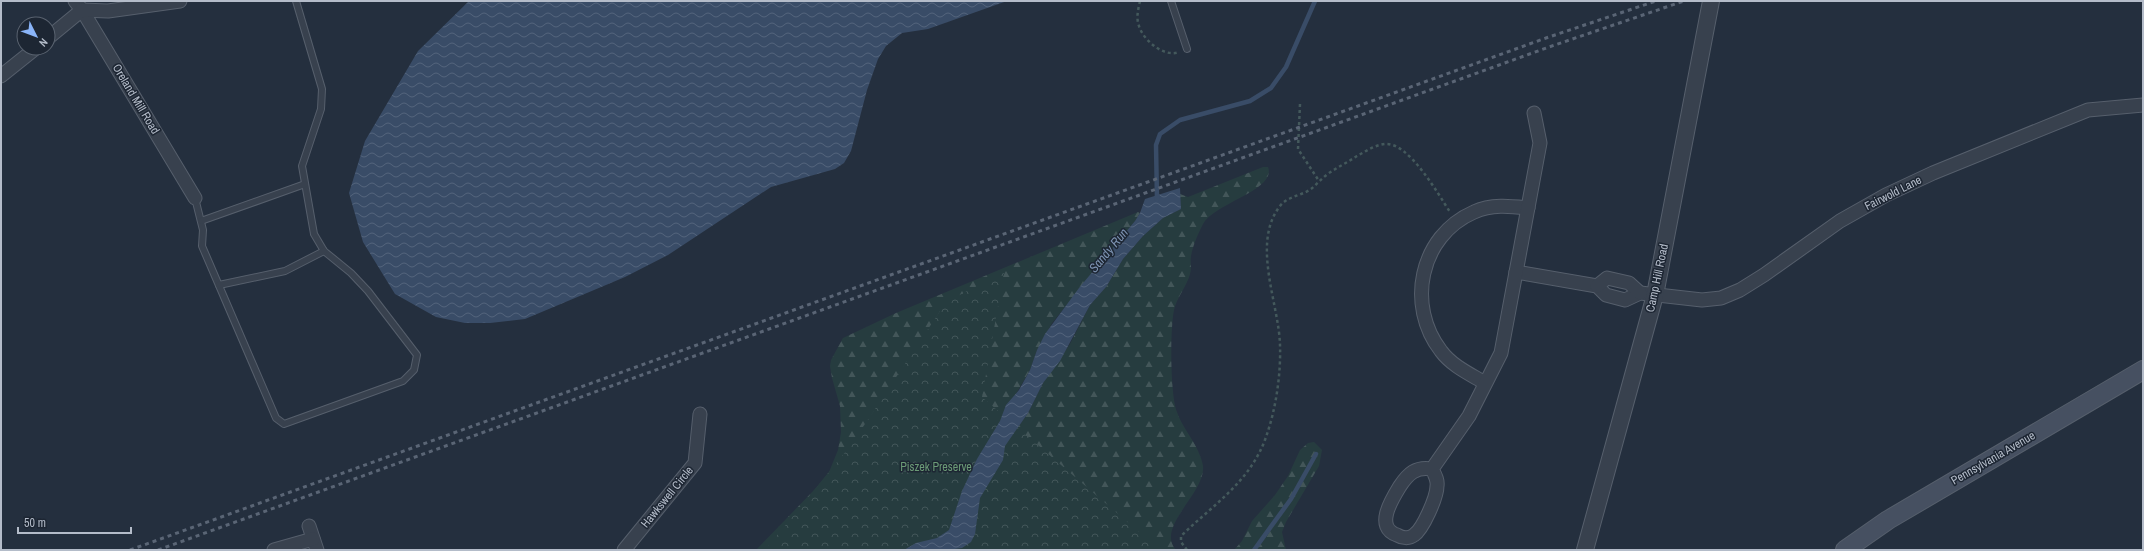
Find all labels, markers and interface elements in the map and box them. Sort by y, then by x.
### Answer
north arrow [16,16,56,56]
text: N [36,36,51,50]
street label: Oreland Mill Road [109,61,163,137]
street label: Fairwold Lane [1862,172,1924,214]
water label: Sandy Run [1085,225,1132,276]
street label: Camp Hill Road [1642,242,1672,314]
street label: Pennsylvania Avenue [1948,427,2038,489]
park label: Piszek Preserve [900,459,972,475]
street label: Hawkswell Circle [637,463,697,531]
scale bar [18,509,131,535]
text: 50 m [24,515,46,531]

